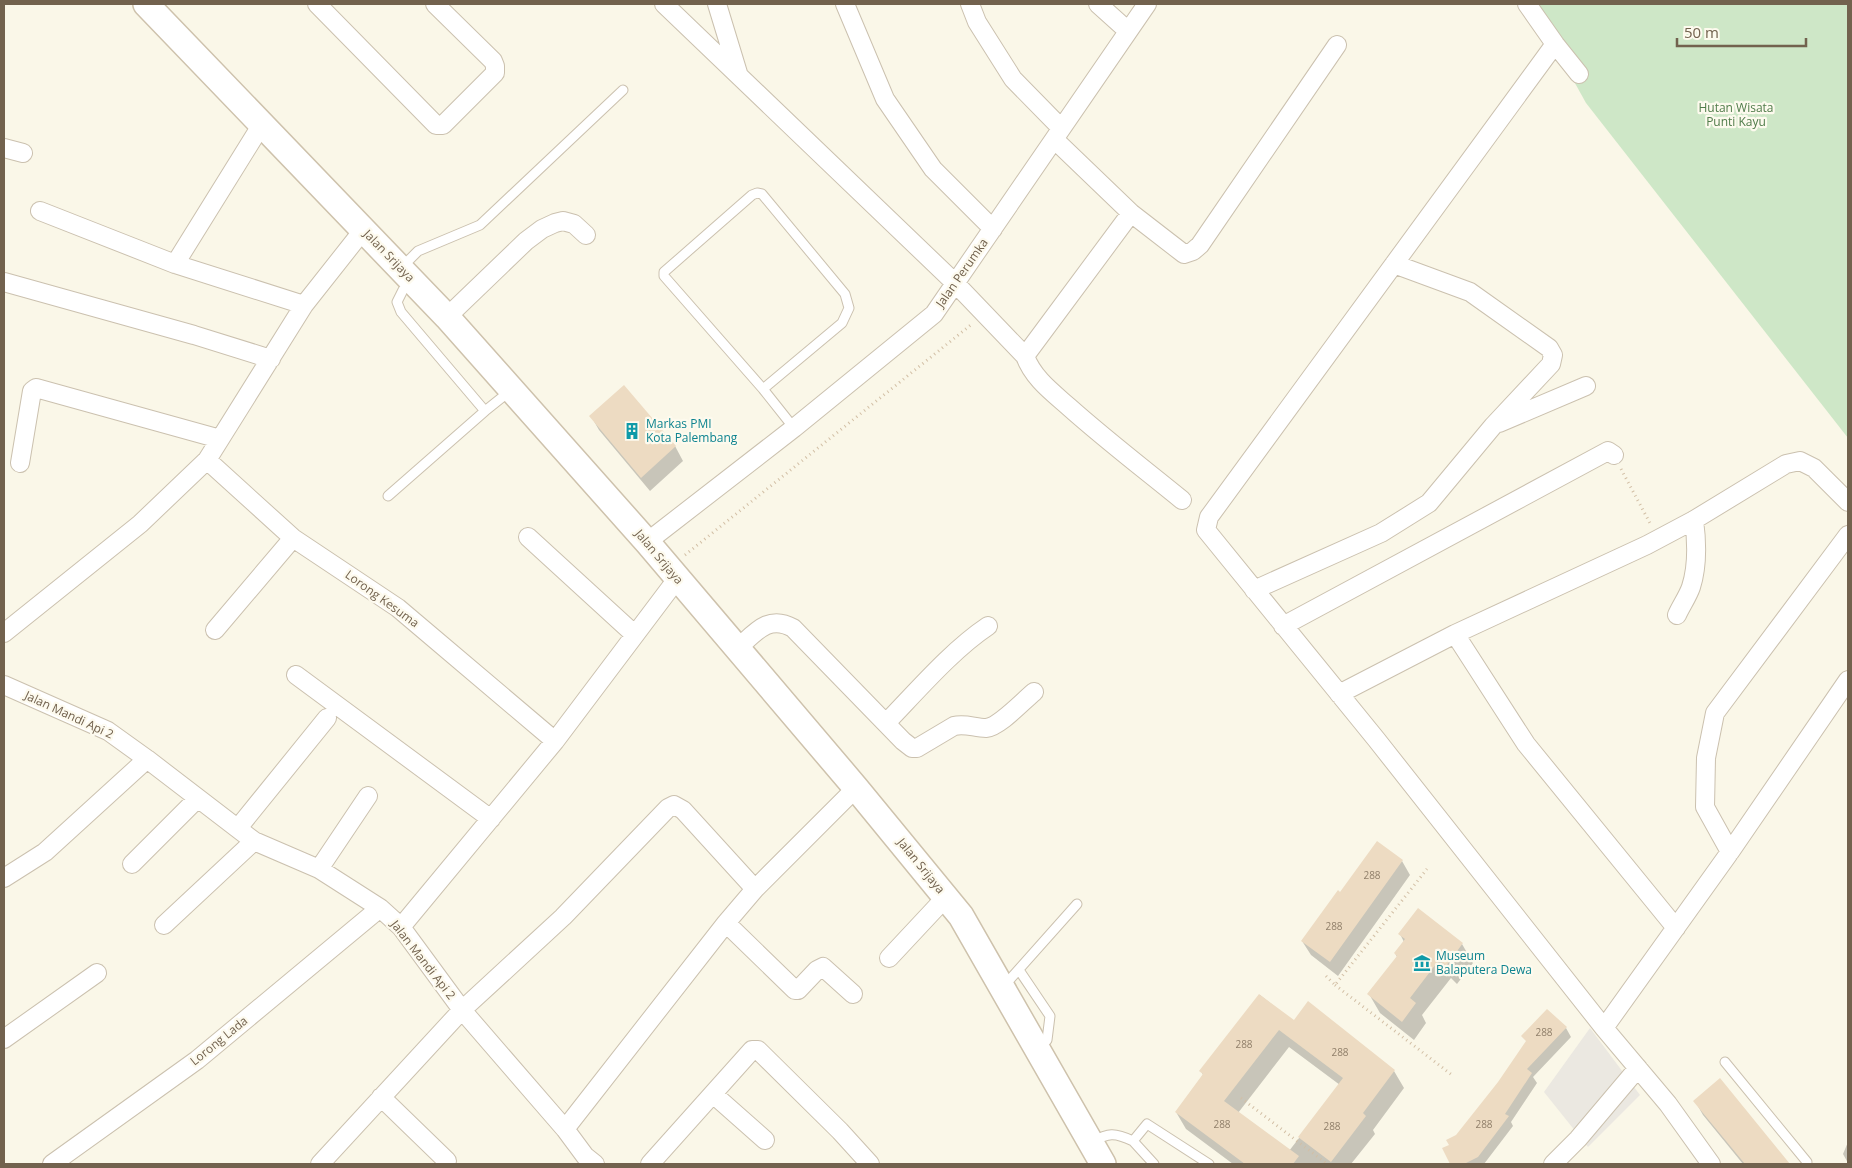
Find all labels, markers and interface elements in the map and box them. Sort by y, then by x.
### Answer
scale bar [1677,15,1806,47]
text: 50 m [1684,22,1719,42]
park label: Hutan Wisata Punti Kayu [1698,99,1774,130]
street label: Jalan Srijaya [359,225,419,286]
street label: Jalan Perumka [931,235,992,311]
place label: Markas PMI Kota Palembang [646,415,738,446]
building icon: Markas PMI Kota Palembang [622,421,642,441]
street label: Jalan Srijaya [631,525,687,588]
street label: Lorong Kesuma [342,566,423,631]
street label: Jalan Mandi Api 2 [21,686,117,743]
street label: Jalan Srijaya [893,834,949,897]
house number: 288 [1363,868,1381,882]
street label: Jalan Mandi Api 2 [386,916,460,1003]
house number: 288 [1325,919,1343,933]
place label: Museum Balaputera Dewa [1436,947,1532,978]
museum icon: Museum Balaputera Dewa [1412,953,1432,973]
street label: Lorong Lada [186,1012,251,1069]
house number: 288 [1535,1025,1553,1039]
house number: 288 [1235,1037,1253,1051]
house number: 288 [1331,1045,1349,1059]
house number: 288 [1213,1117,1231,1131]
house number: 288 [1475,1117,1493,1131]
house number: 288 [1323,1119,1341,1133]

